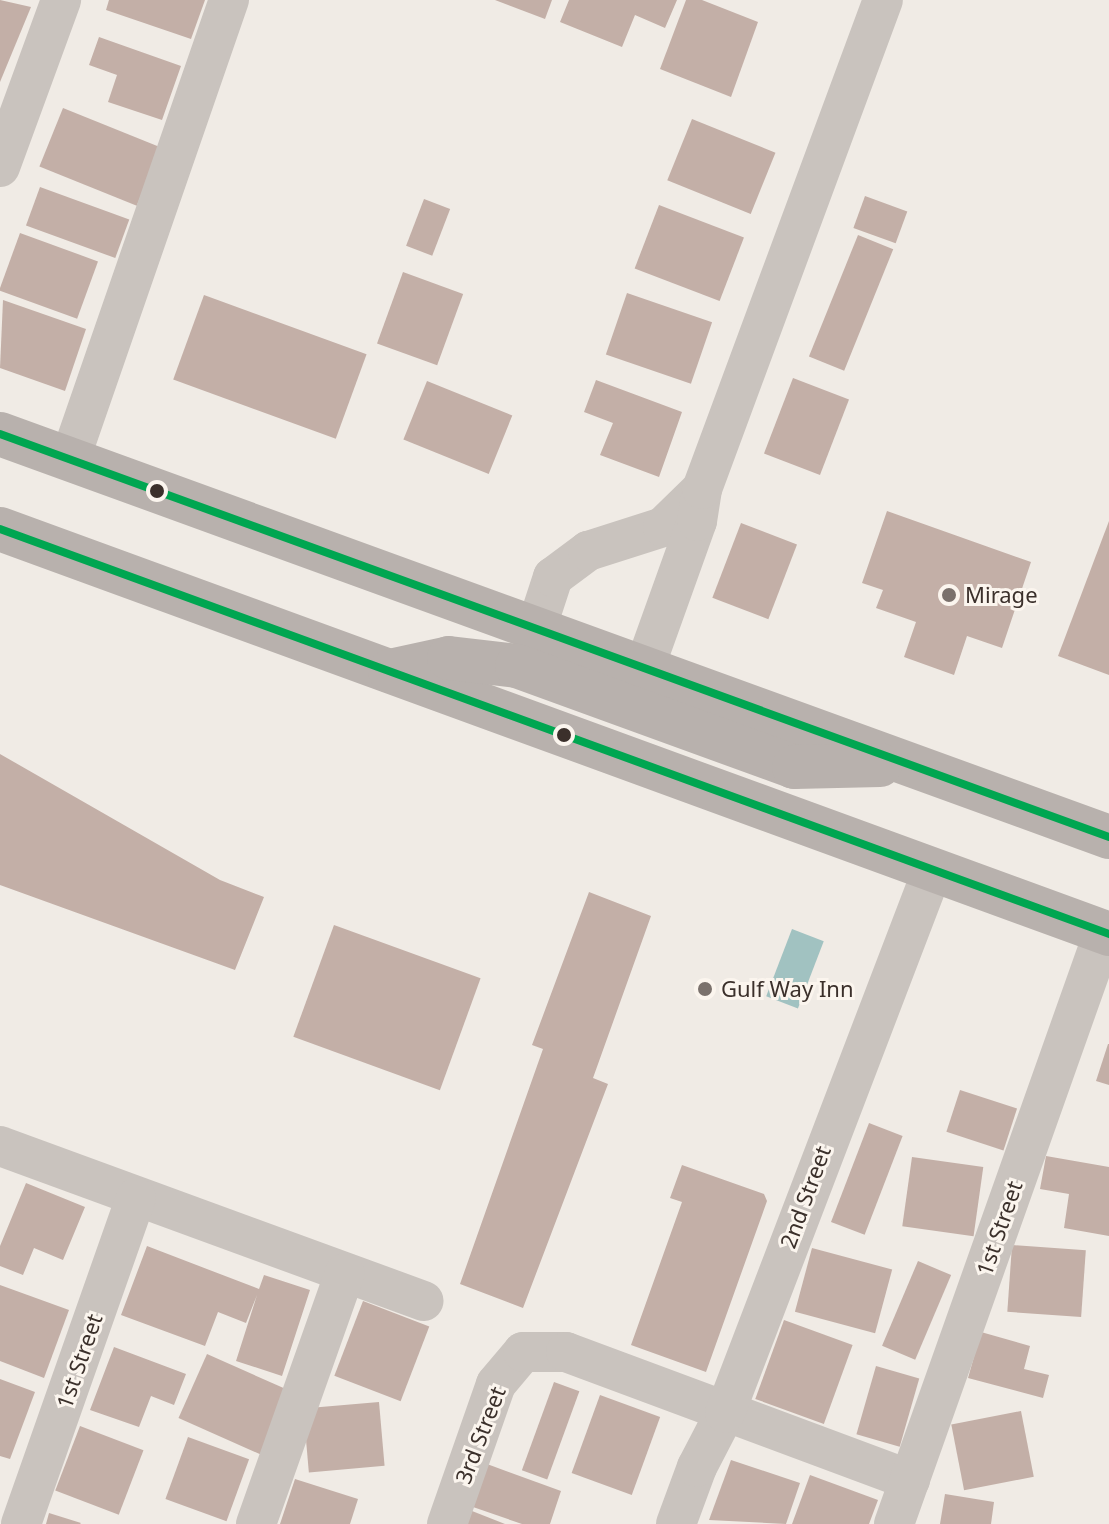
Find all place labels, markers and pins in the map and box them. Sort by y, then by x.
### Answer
unlabelled marker [149,483,165,499]
place label: Mirage [965,582,1038,608]
marker: Mirage [940,586,958,604]
unlabelled marker [556,727,572,743]
place label: Gulf Way Inn [721,976,854,1002]
marker: Gulf Way Inn [696,980,714,998]

